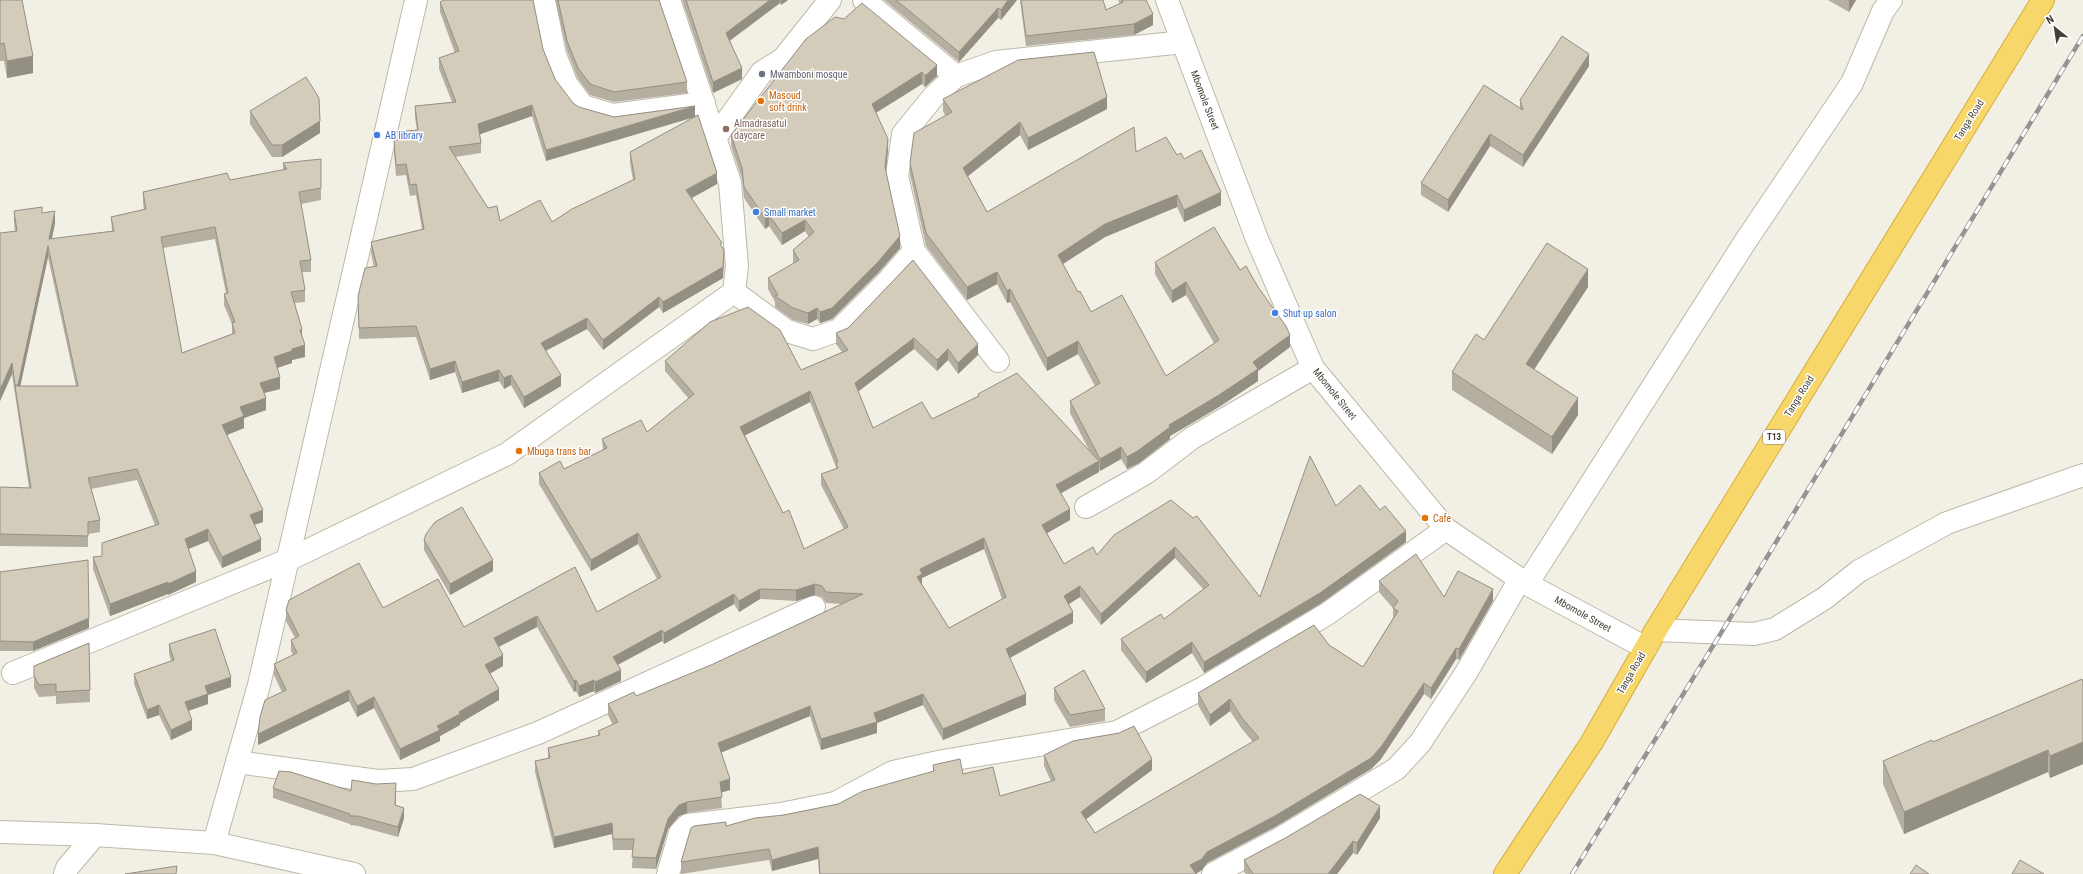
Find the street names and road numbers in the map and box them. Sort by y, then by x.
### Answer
street label: Mbomole Street [1189,69,1221,131]
street label: Tanga Road [1952,97,1986,143]
street label: Mbomole Street [1311,366,1359,422]
street label: Tanga Road [1782,373,1816,419]
road number: T13 [1763,430,1785,444]
street label: Mbomole Street [1553,594,1613,634]
street label: Tanga Road [1615,650,1647,696]

